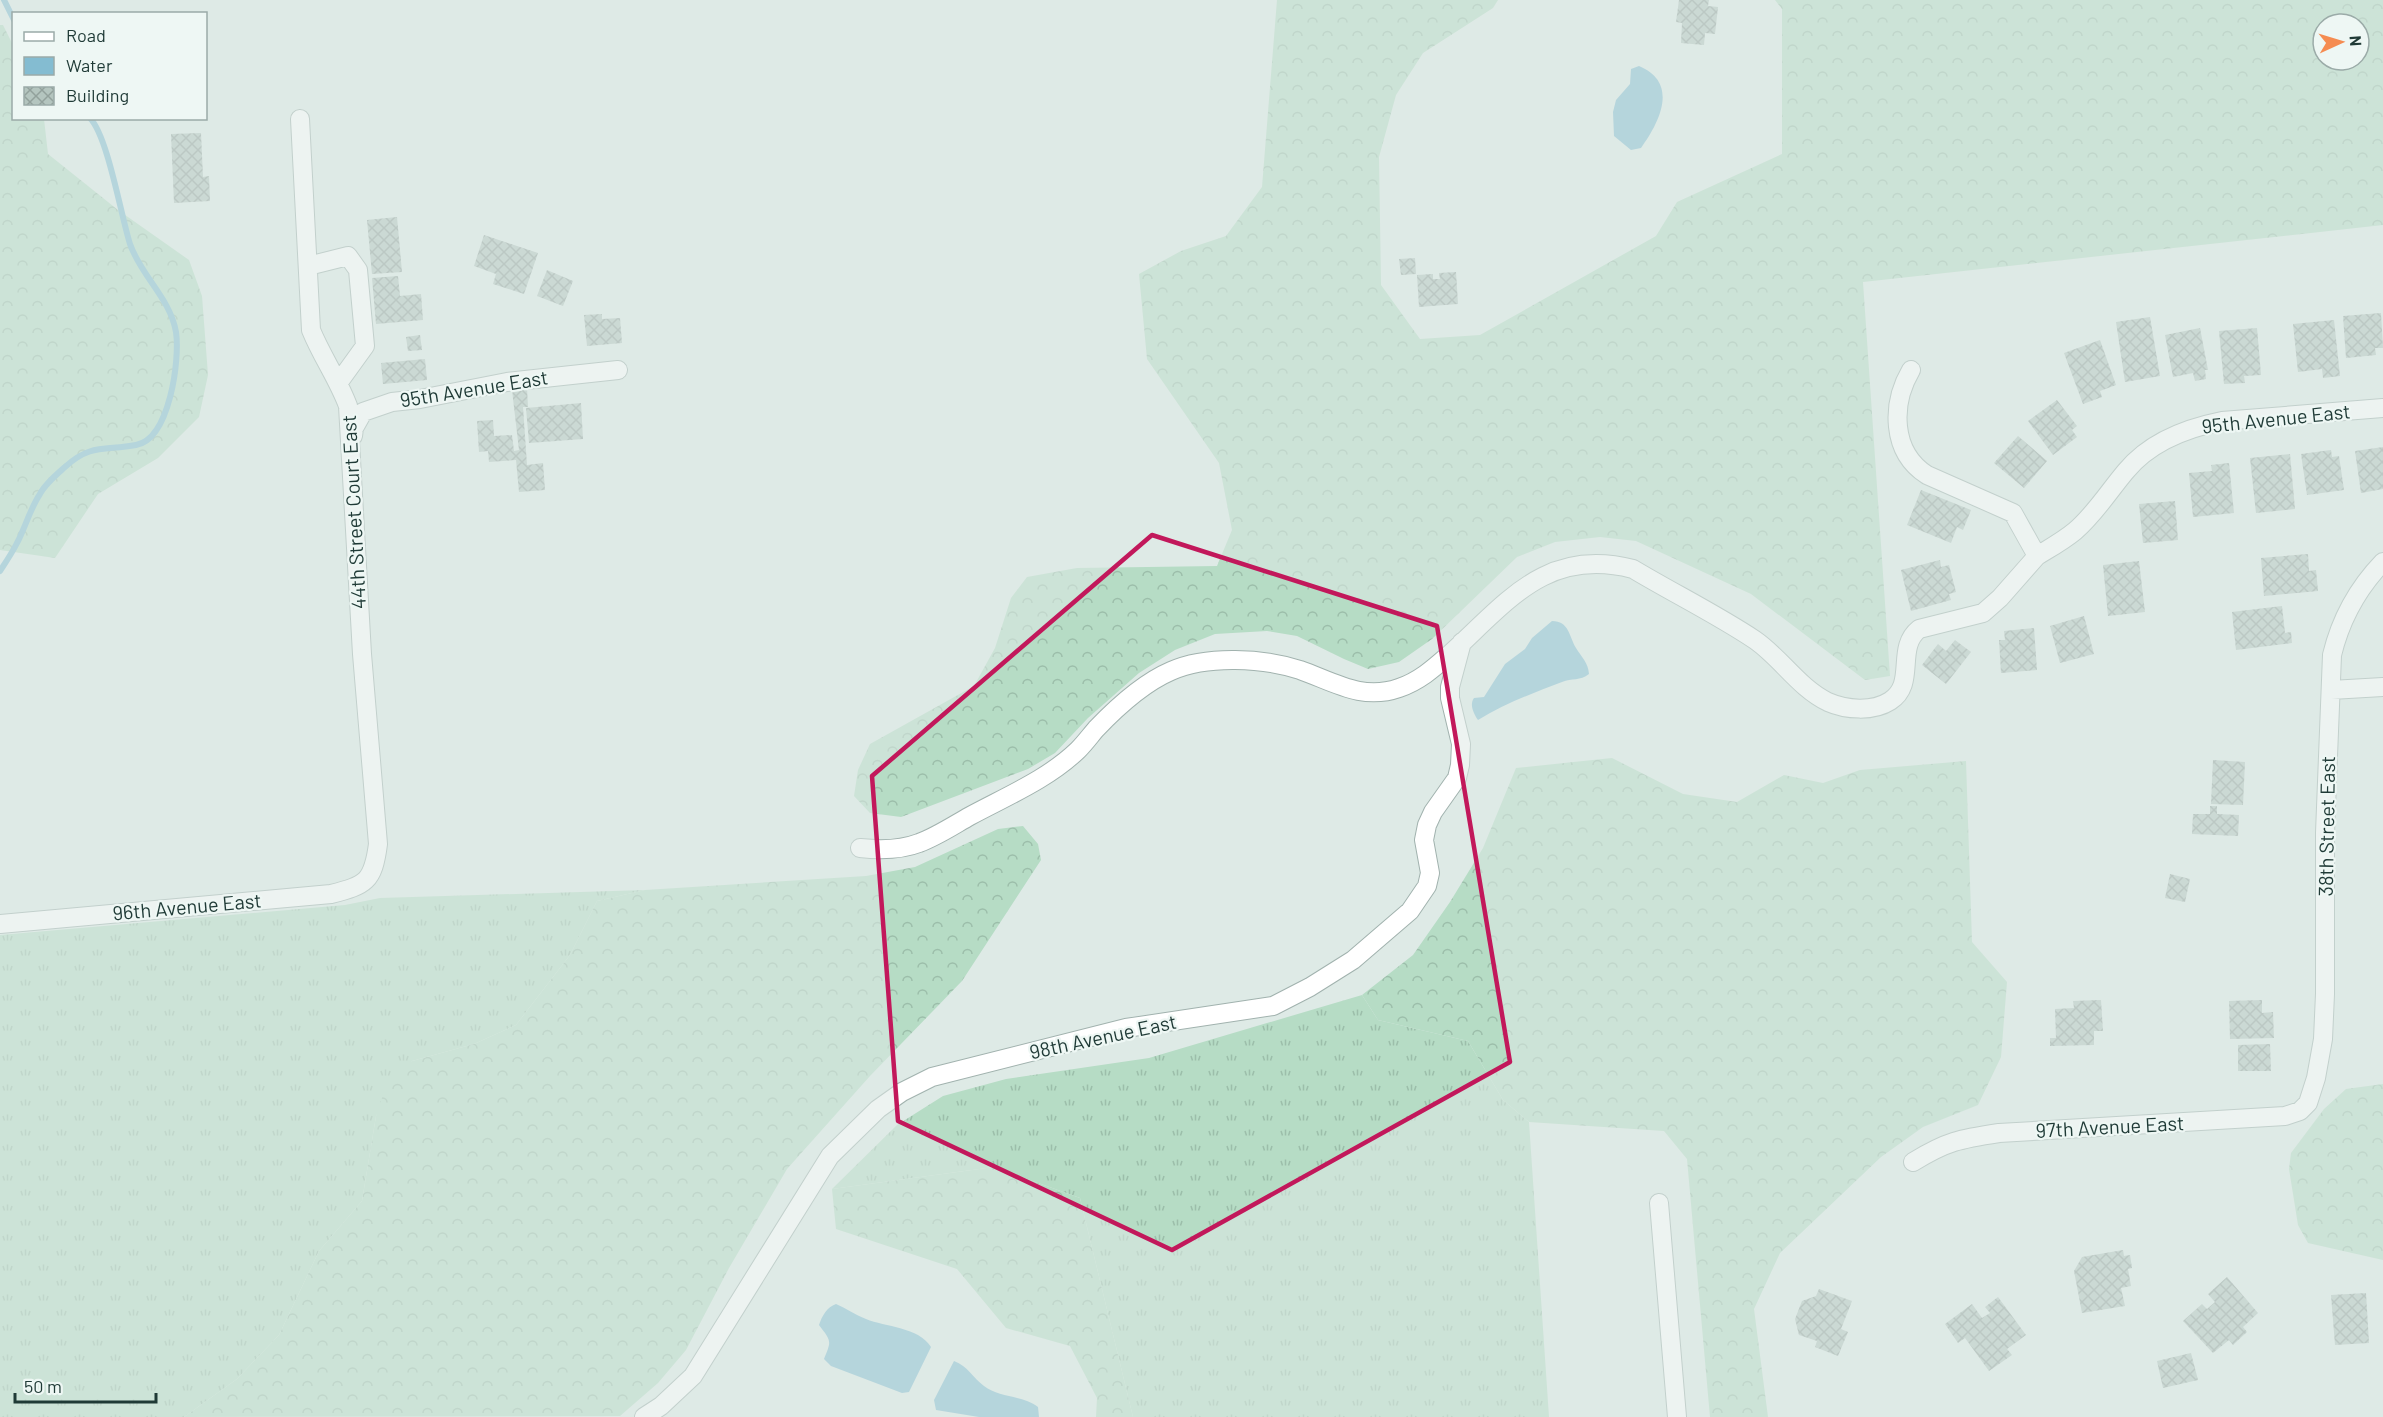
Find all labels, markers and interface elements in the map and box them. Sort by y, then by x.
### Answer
legend [12,12,207,120]
north arrow [2311,12,2371,72]
text: Road [66,24,106,46]
text: N [2347,35,2366,47]
text: Water [66,54,113,76]
text: Building [66,84,129,106]
street label: 95th Avenue East [398,364,550,412]
street label: 95th Avenue East [2200,398,2352,438]
street label: 44th Street Court East [336,414,370,610]
street label: 38th Street East [2313,755,2339,896]
street label: 96th Avenue East [111,888,262,924]
street label: 98th Avenue East [1027,1009,1178,1063]
street label: 97th Avenue East [2035,1110,2185,1142]
scale bar [15,1366,156,1404]
text: 50 m [24,1375,62,1397]

